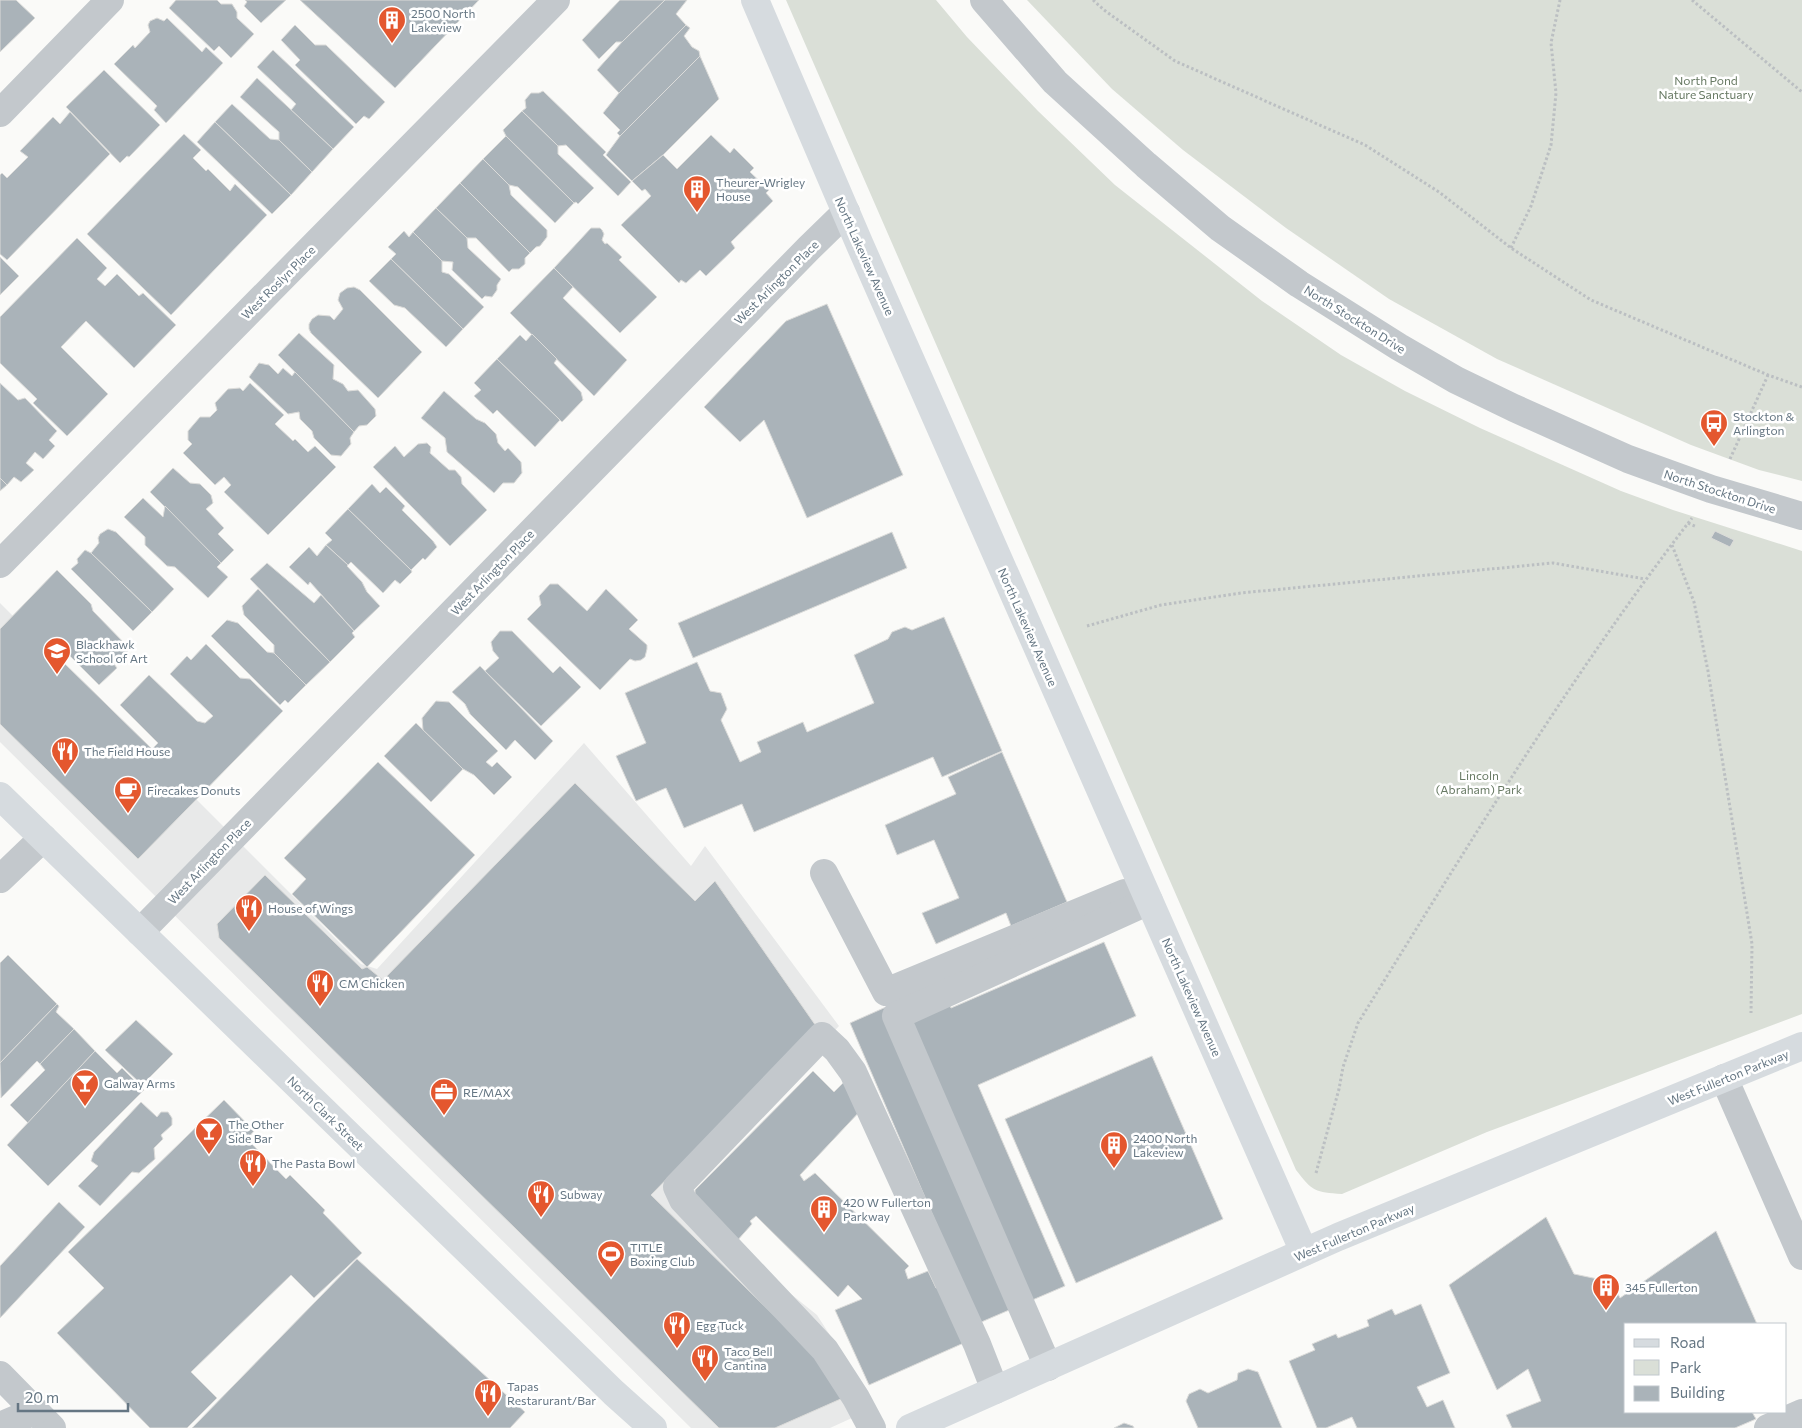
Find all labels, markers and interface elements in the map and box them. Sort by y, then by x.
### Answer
building icon: 2500 North Lakeview [377,5,407,44]
place label: 2500 North Lakeview [411,6,475,34]
park label: North Pond Nature Sanctuary [1658,73,1754,101]
building icon: Theurer-Wrigley House [682,174,712,213]
place label: Theurer-Wrigley House [716,175,805,203]
street label: North Lakeview Avenue [833,195,897,317]
street label: West Arlington Place [731,237,821,327]
street label: West Roslyn Place [238,242,318,322]
street label: North Stockton Drive [1302,282,1408,356]
bus stop icon: Stockton & Arlington [1699,408,1729,447]
place label: Stockton & Arlington [1733,409,1795,437]
street label: North Stockton Drive [1662,466,1778,516]
street label: West Arlington Place [448,526,536,618]
street label: North Lakeview Avenue [996,566,1060,688]
school or university icon: Blackhawk School of Art [42,636,72,675]
place label: Blackhawk School of Art [76,637,148,665]
restaurant icon: The Field House [50,736,80,775]
place label: The Field House [84,744,170,758]
park label: Lincoln (Abraham) Park [1436,768,1523,796]
cafe icon: Firecakes Donuts [113,775,143,814]
place label: Firecakes Donuts [147,783,240,797]
street label: West Arlington Place [165,815,253,907]
restaurant icon: House of Wings [234,893,264,932]
place label: House of Wings [268,901,353,915]
street label: North Lakeview Avenue [1160,936,1224,1058]
restaurant icon: CM Chicken [305,968,335,1007]
place label: CM Chicken [339,976,405,990]
street label: West Fullerton Parkway [1666,1046,1790,1108]
bar icon: Galway Arms [70,1068,100,1107]
street label: North Clark Street [285,1073,367,1153]
place label: Galway Arms [104,1076,175,1090]
office icon: RE/MAX [429,1077,459,1116]
place label: RE/MAX [463,1085,511,1099]
bar icon: The Other Side Bar [194,1116,224,1155]
place label: The Other Side Bar [228,1117,284,1145]
building icon: 2400 North Lakeview [1099,1130,1129,1169]
place label: 2400 North Lakeview [1133,1131,1197,1159]
restaurant icon: The Pasta Bowl [238,1148,268,1187]
place label: The Pasta Bowl [272,1156,355,1170]
restaurant icon: Subway [526,1179,556,1218]
place label: Subway [560,1187,603,1201]
building icon: 420 W Fullerton Parkway [809,1194,839,1233]
place label: 420 W Fullerton Parkway [843,1195,931,1223]
street label: West Fullerton Parkway [1292,1200,1416,1264]
sports icon: TITLE Boxing Club [596,1239,626,1278]
place label: TITLE Boxing Club [630,1240,695,1268]
building icon: 345 Fullerton [1591,1272,1621,1311]
place label: 345 Fullerton [1625,1280,1698,1294]
restaurant icon: Egg Tuck [662,1310,692,1349]
place label: Egg Tuck [696,1318,745,1332]
legend [1624,1323,1787,1413]
text: Road [1670,1333,1705,1351]
restaurant icon: Taco Bell Cantina [690,1343,720,1382]
place label: Taco Bell Cantina [724,1344,773,1372]
text: Park [1670,1358,1701,1376]
restaurant icon: Tapas Restarurant/Bar [473,1378,503,1417]
place label: Tapas Restarurant/Bar [507,1379,596,1407]
scale bar [18,1380,128,1412]
text: Building [1670,1383,1725,1401]
text: 20 m [25,1388,59,1406]

